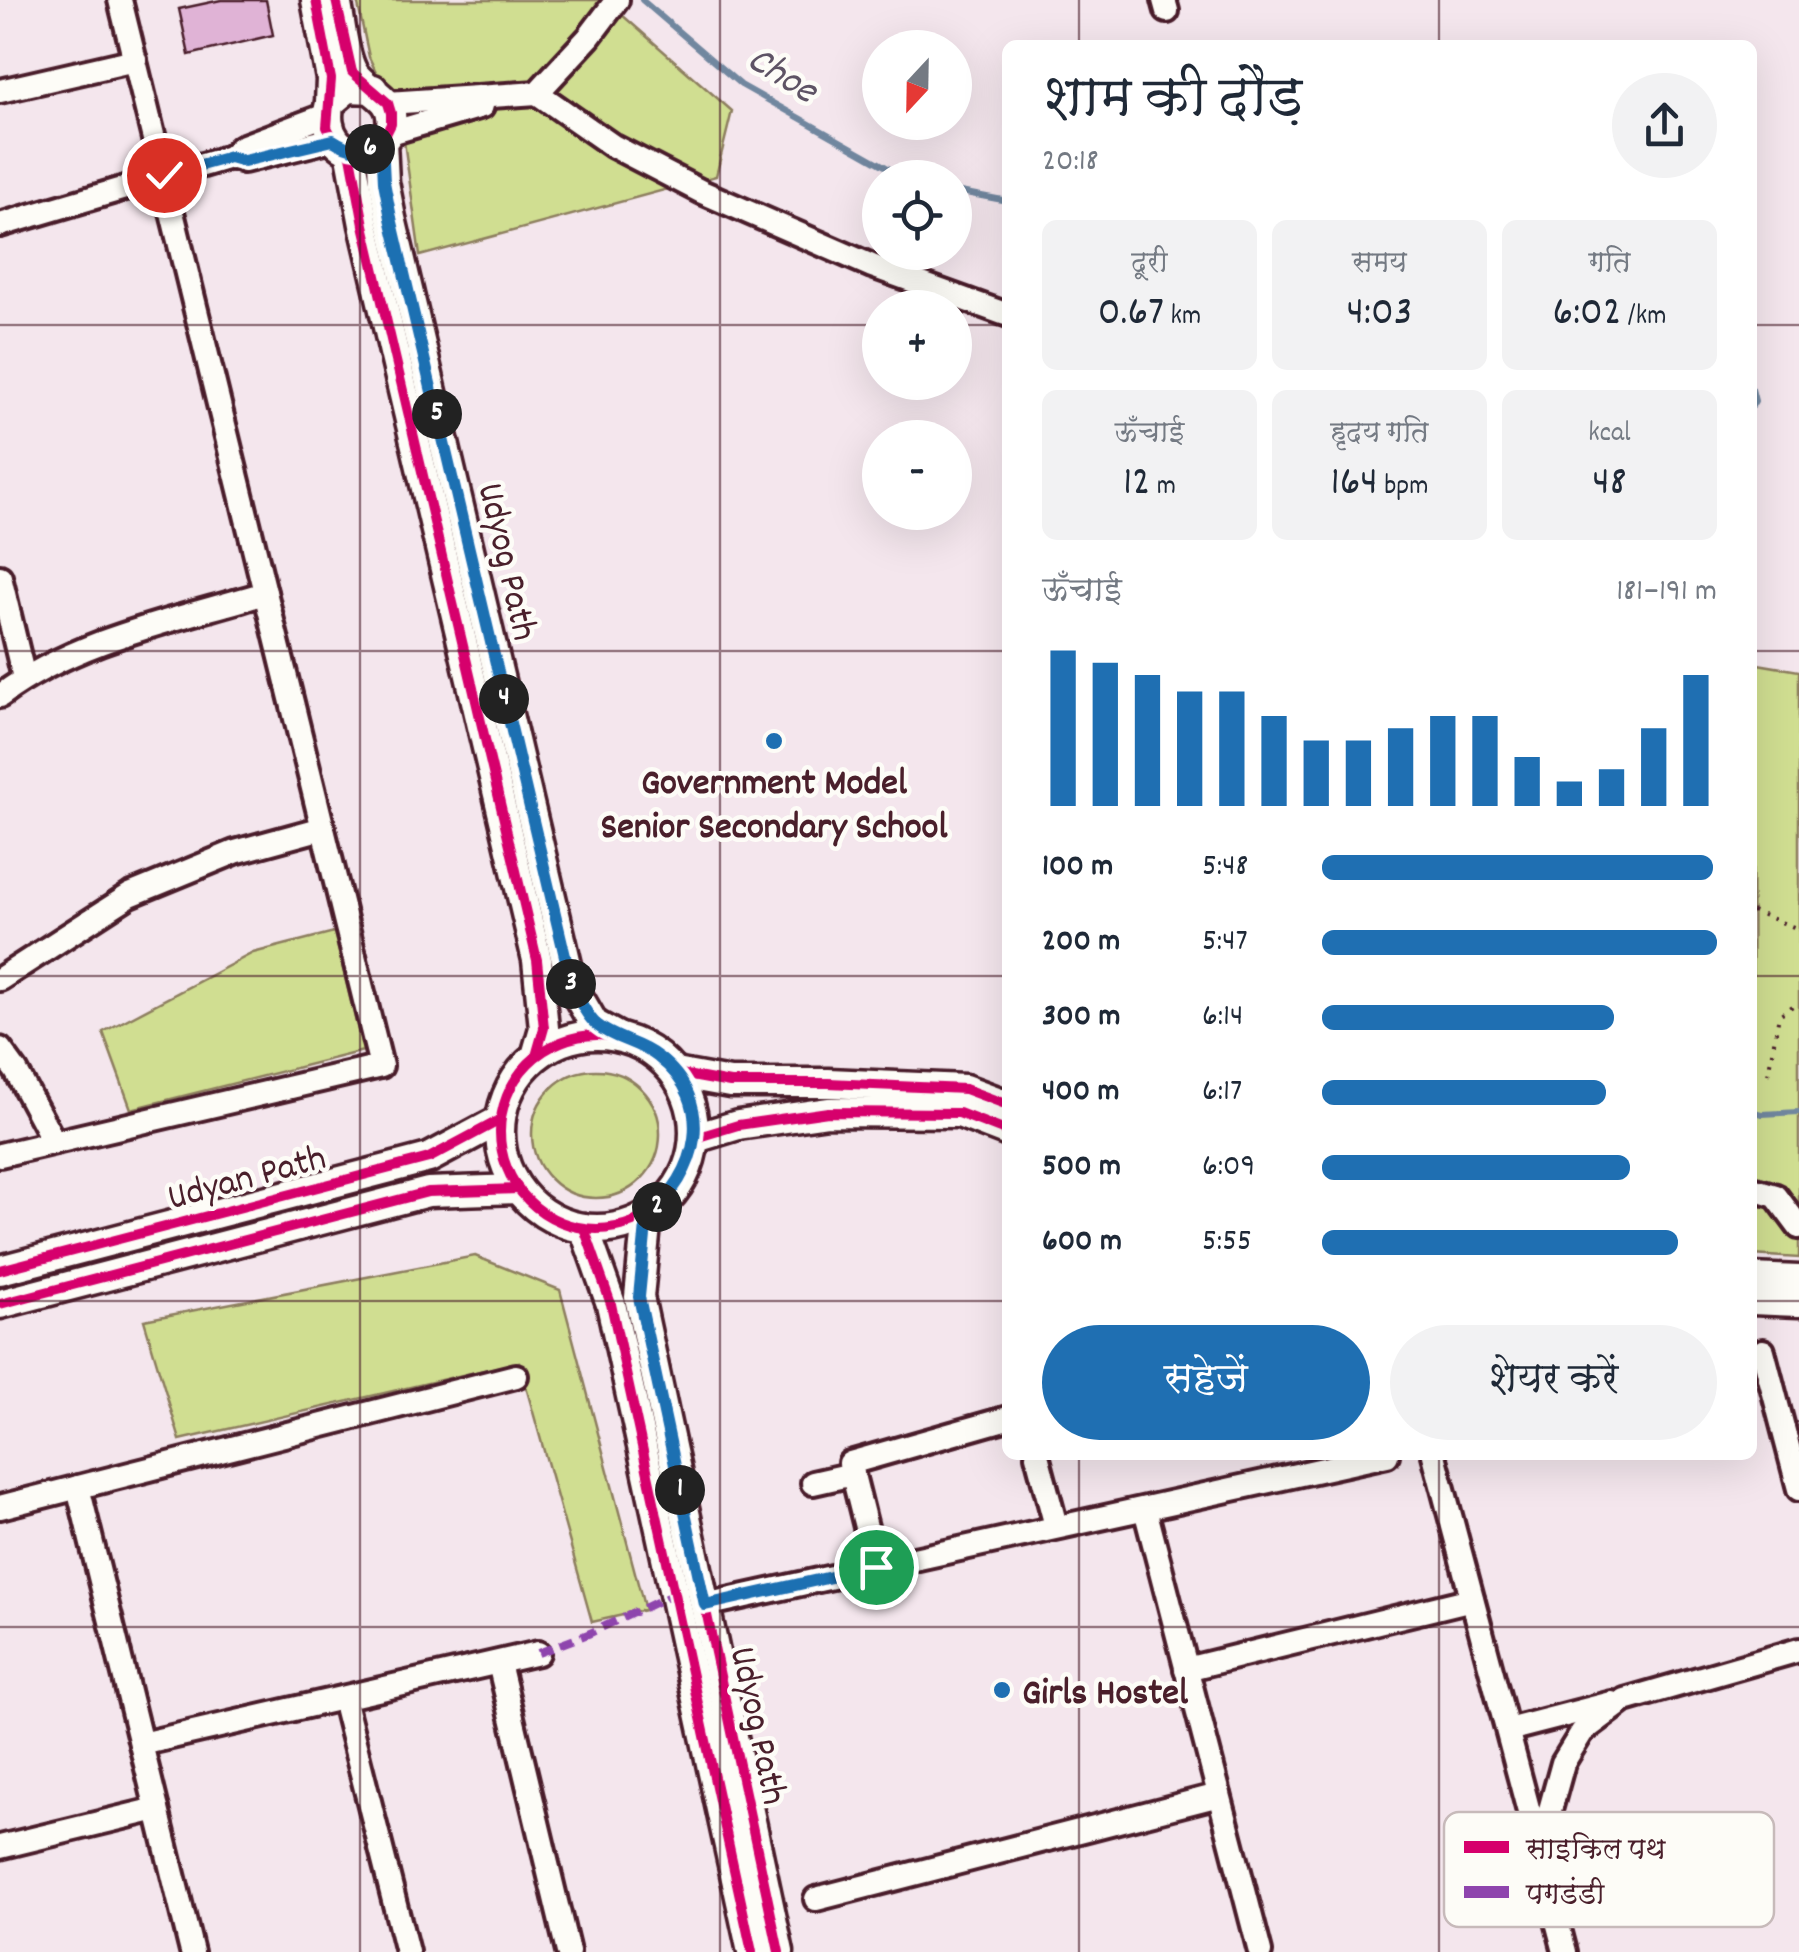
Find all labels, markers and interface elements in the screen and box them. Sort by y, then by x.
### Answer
north arrow [862,30,972,140]
map controls [862,30,972,530]
water label: Choe [734,34,829,122]
text: शाम की दौड़ [1042,63,1303,142]
button: share [1612,73,1717,178]
pin: 6 [345,124,395,174]
text: 6 [363,129,377,169]
pin [122,133,207,218]
text: 20:18 [1042,140,1099,186]
icon: check [137,148,192,203]
button: locate [862,160,972,270]
text: दूरी [1131,245,1168,285]
text: समय [1352,245,1407,285]
text: गति [1588,245,1631,285]
text: 0.67 [1098,285,1164,345]
text: 4:03 [1347,285,1412,345]
text: 6:02 [1553,285,1621,345]
button: + [862,290,972,400]
text: km [1164,298,1201,338]
text: /km [1621,298,1666,338]
pin: 5 [412,389,462,439]
text: 5 [431,394,443,434]
text: ऊँचाई [1114,415,1185,455]
text: हृदय गति [1330,415,1429,455]
text: kcal [1588,415,1631,455]
button: − [862,420,972,530]
text: 12 [1123,455,1150,515]
text: 164 [1331,455,1378,515]
text: 48 [1592,455,1627,515]
text: m [1150,468,1176,508]
text: bpm [1378,468,1428,508]
street label: Udyog Path [460,478,549,647]
text: ऊँचाई [1042,570,1122,616]
text: 181–191 m [1616,570,1717,616]
pin: 4 [479,674,529,724]
text: 4 [498,679,510,719]
marker: Government Model Senior Secondary School [763,730,785,752]
place label: Government Model Senior Secondary School [600,758,948,857]
text: 100 m [1042,845,1113,891]
text: 5:48 [1202,845,1248,891]
text: 200 m [1042,920,1120,966]
text: 5:47 [1202,920,1248,966]
pin: 3 [546,959,596,1009]
text: 3 [565,964,577,1004]
text: 300 m [1042,995,1120,1041]
text: 6:14 [1202,995,1243,1041]
text: 400 m [1042,1070,1119,1116]
text: 6:17 [1202,1070,1242,1116]
street label: Udyan Path [162,1133,333,1228]
text: 500 m [1042,1145,1121,1191]
text: 6:09 [1202,1145,1255,1191]
pin: 2 [632,1182,682,1232]
text: 2 [651,1187,663,1227]
text: 600 m [1042,1220,1122,1266]
text: 5:55 [1202,1220,1252,1266]
button: सहेजें [1042,1325,1370,1440]
button: शेयर करें [1390,1325,1717,1440]
pin: 1 [655,1465,705,1515]
text: 1 [677,1470,683,1510]
pin [834,1525,919,1610]
icon: arrive [849,1540,904,1595]
street label: Udyog Path [712,1642,799,1810]
place label: Girls Hostel [1022,1668,1189,1723]
marker: Girls Hostel [991,1679,1013,1701]
legend [1444,1812,1774,1927]
text: साइकिल पथ [1525,1832,1666,1872]
text: पगडंडी [1525,1876,1605,1917]

